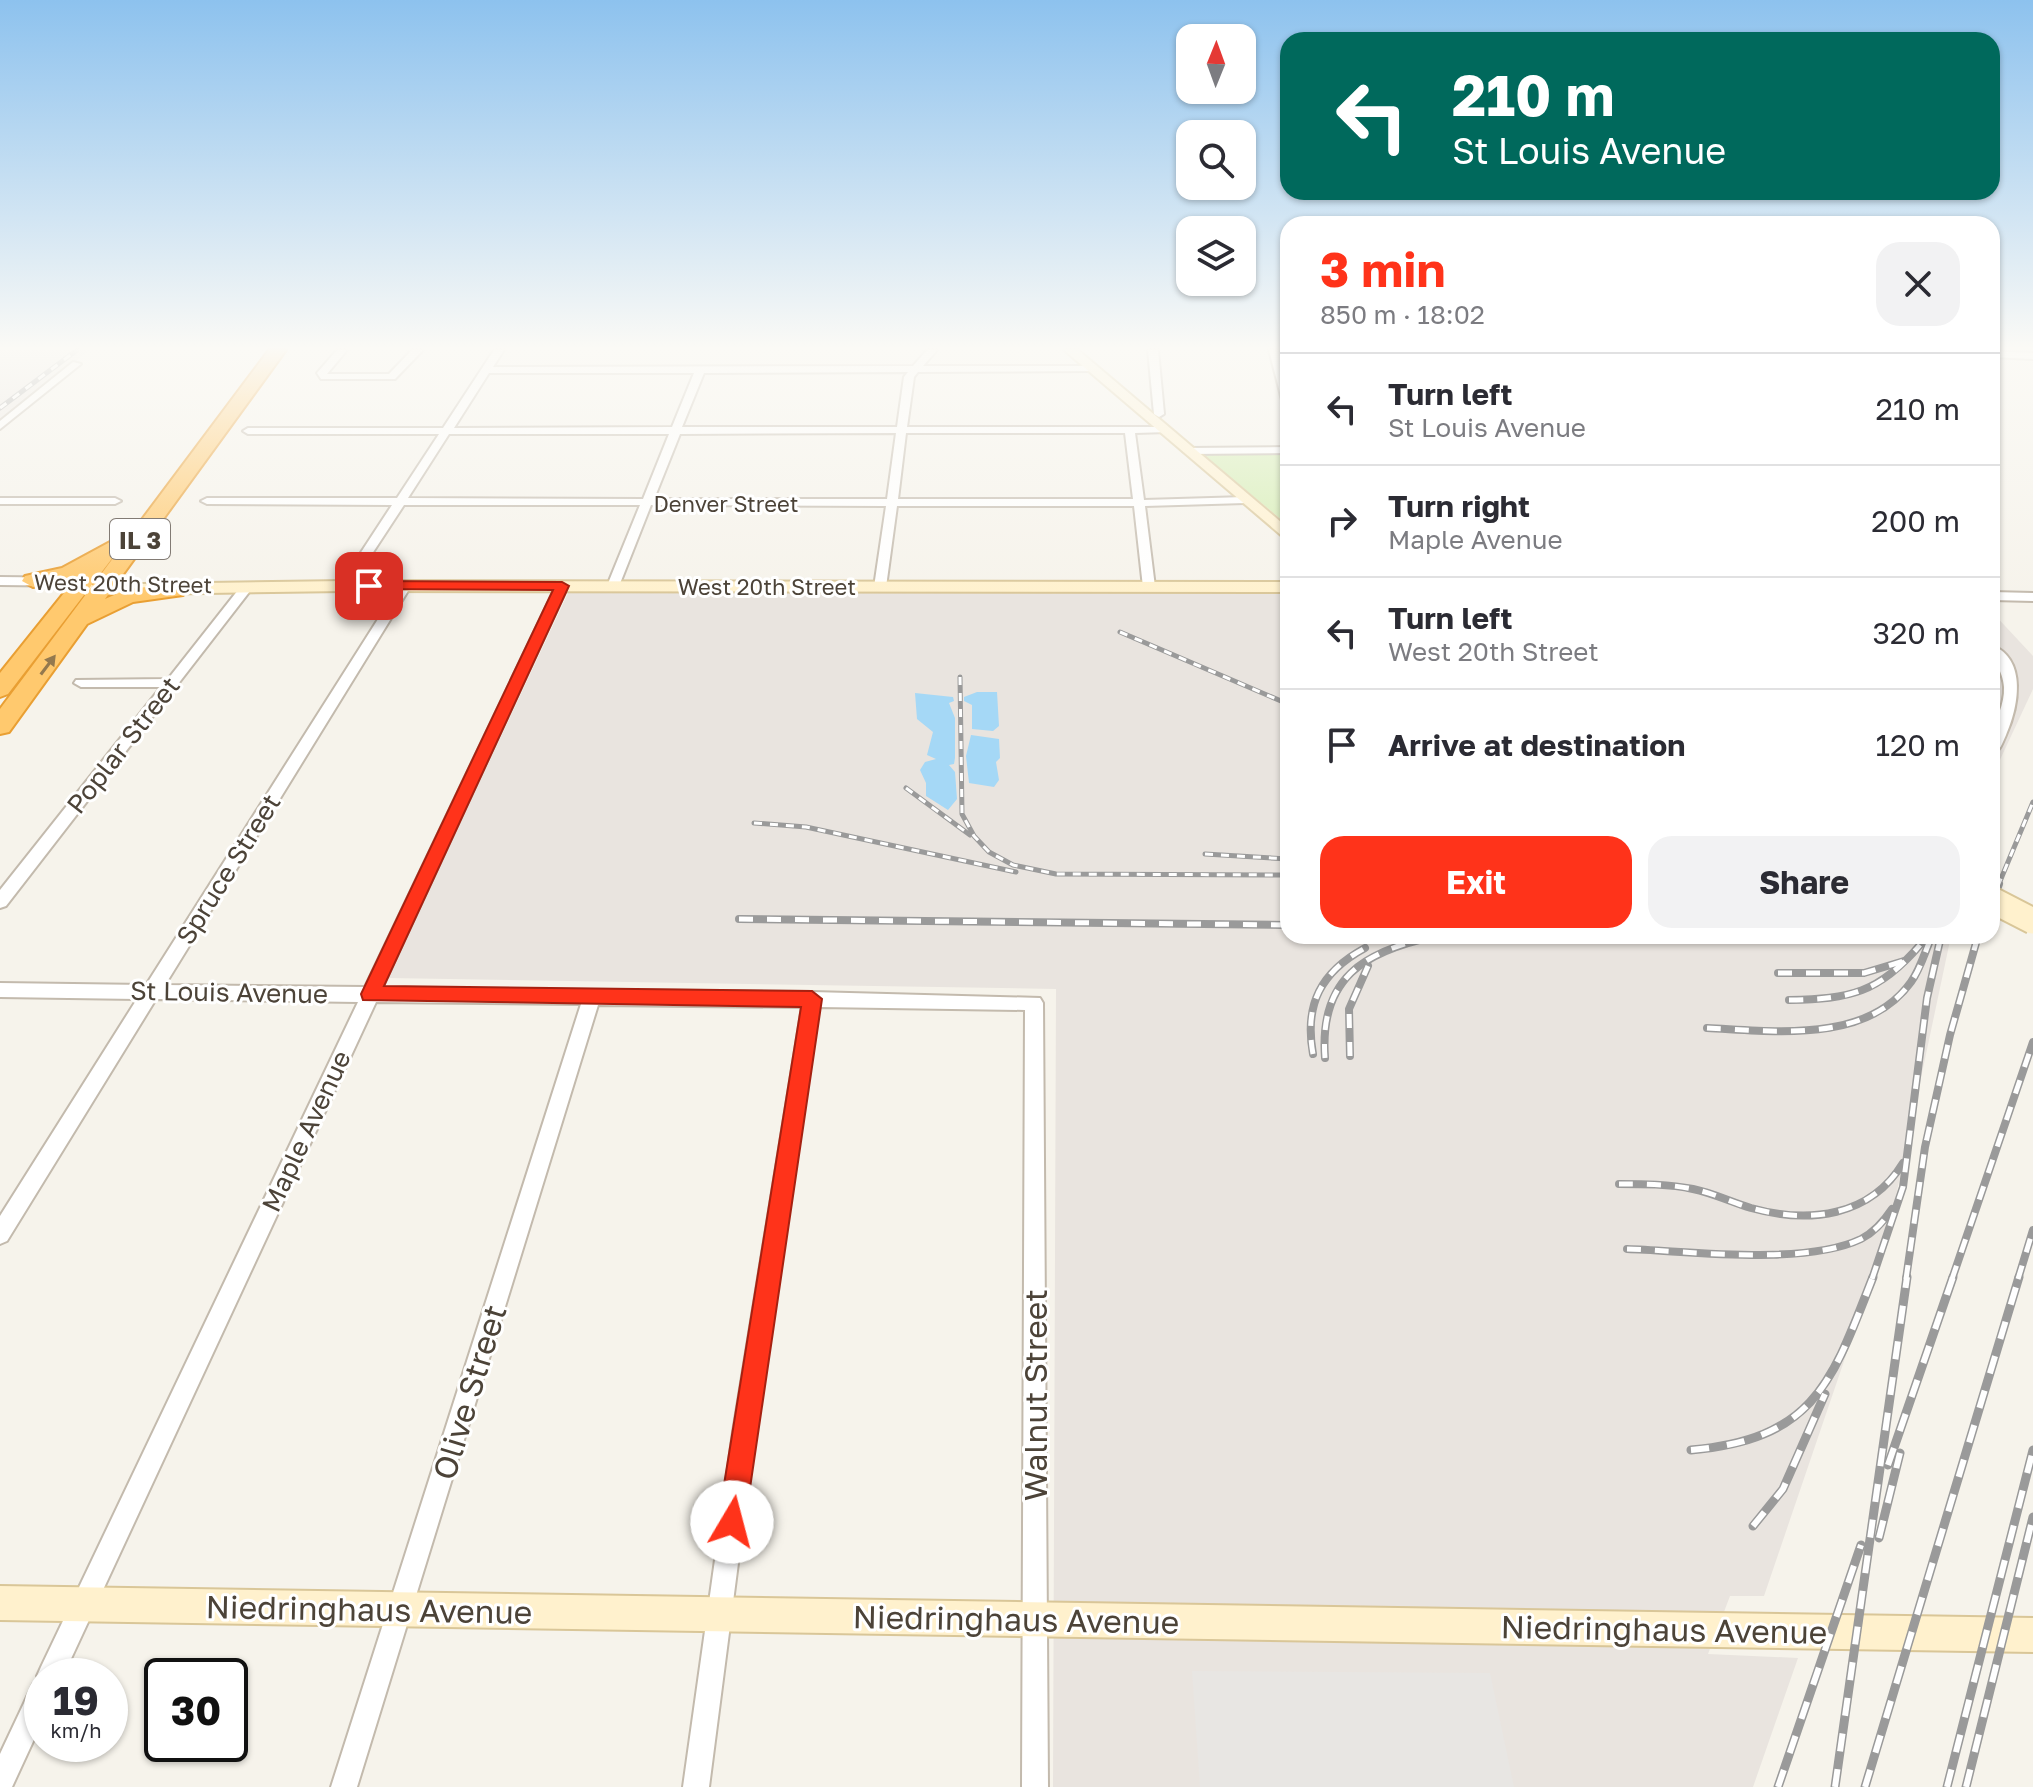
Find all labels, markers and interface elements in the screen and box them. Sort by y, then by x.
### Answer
north arrow [1176,24,1256,104]
map controls [1176,24,1256,296]
text: 210 m [1452,61,1614,128]
icon: left [1320,64,1424,168]
button: search [1176,120,1256,200]
text: St Louis Avenue [1452,129,1726,172]
button: layers [1176,216,1256,296]
text: 3 min [1320,240,1445,298]
button: close [1876,242,1960,326]
text: 850 m · 18:02 [1320,299,1485,330]
text: Turn left [1388,376,1513,412]
icon: left [1320,387,1364,431]
text: 210 m [1875,391,1960,427]
text: St Louis Avenue [1388,412,1586,443]
text: Turn right [1388,488,1530,524]
street label: Denver Street [653,490,799,517]
icon: right [1320,499,1364,543]
text: 200 m [1871,503,1960,539]
road number: IL 3 [110,519,170,559]
text: Maple Avenue [1388,524,1562,555]
pin [335,552,403,620]
icon: arrive [347,564,391,608]
street label: West 20th Street [34,568,212,598]
street label: West 20th Street [678,573,856,600]
text: Turn left [1388,600,1513,636]
icon: left [1320,611,1364,655]
text: 320 m [1872,615,1960,651]
text: West 20th Street [1388,636,1599,667]
one-way arrow [39,654,55,675]
street label: Poplar Street [60,670,186,820]
icon: arrive [1320,723,1364,767]
text: Arrive at destination [1388,727,1685,763]
text: 120 m [1875,727,1960,763]
street label: Spruce Street [169,788,287,950]
button: Exit [1320,836,1632,928]
button: Share [1648,836,1960,928]
street label: St Louis Avenue [130,975,328,1009]
street label: Maple Avenue [255,1045,357,1217]
street label: Walnut Street [1016,1289,1054,1501]
street label: Olive Street [424,1300,514,1484]
position arrow [690,1480,774,1564]
street label: Niedringhaus Avenue [205,1587,533,1631]
street label: Niedringhaus Avenue [852,1597,1180,1641]
street label: Niedringhaus Avenue [1500,1607,1828,1651]
speed limit sign: 30 [144,1658,248,1762]
text: 19 [53,1676,99,1724]
text: km/h [51,1718,101,1742]

